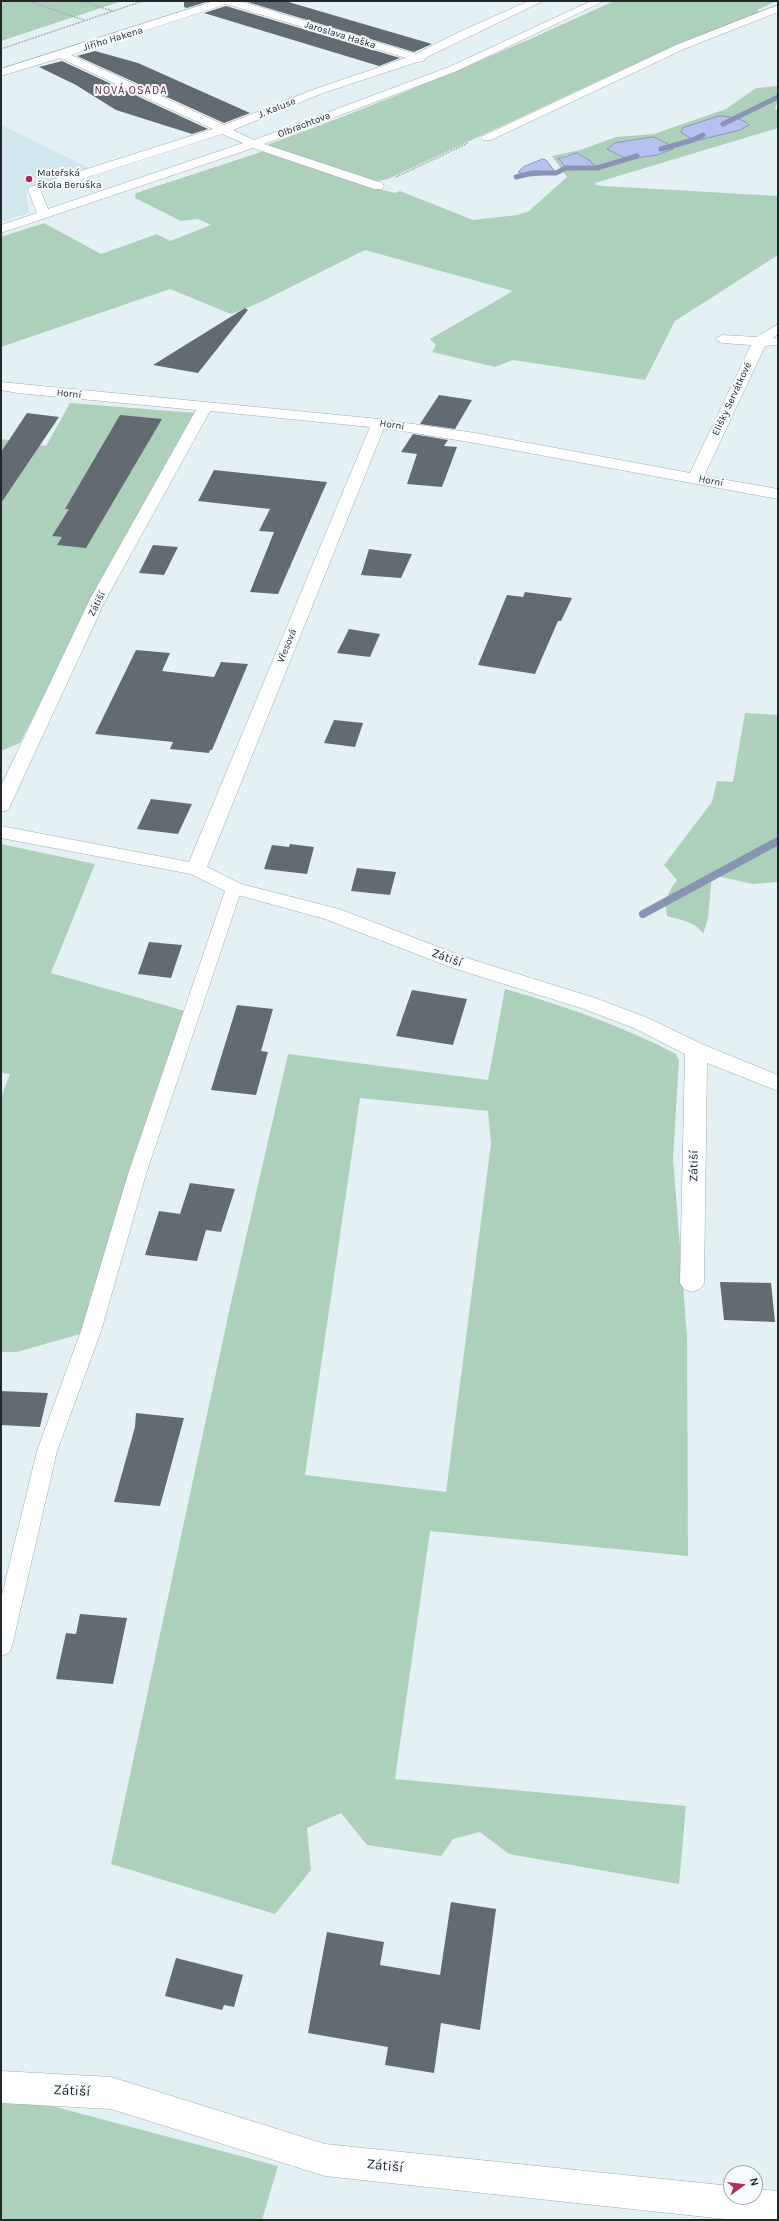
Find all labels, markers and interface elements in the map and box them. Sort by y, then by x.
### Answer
street label: Jaroslava Haška [303,18,377,52]
street label: Jiřího Hakena [82,24,144,54]
district label: NOVÁ OSADA [95,84,167,98]
street label: J. Kaluse [257,95,297,121]
street label: Olbrachtova [276,109,332,141]
place label: Mateřská škola Beruška [37,167,101,190]
marker: Mateřská škola Beruška [24,174,34,184]
street label: Elišky Servátkové [710,360,754,438]
street label: Horní [56,387,82,401]
street label: Horní [379,417,405,433]
street label: Horní [698,473,724,489]
street label: Zátiší [86,590,108,618]
street label: Vřesová [275,627,299,665]
street label: Zátiší [430,946,464,970]
street label: Zátiší [687,1150,701,1182]
street label: Zátiší [53,2082,91,2100]
street label: Zátiší [366,2156,404,2176]
north arrow [723,2165,763,2205]
text: N [747,2177,761,2188]

